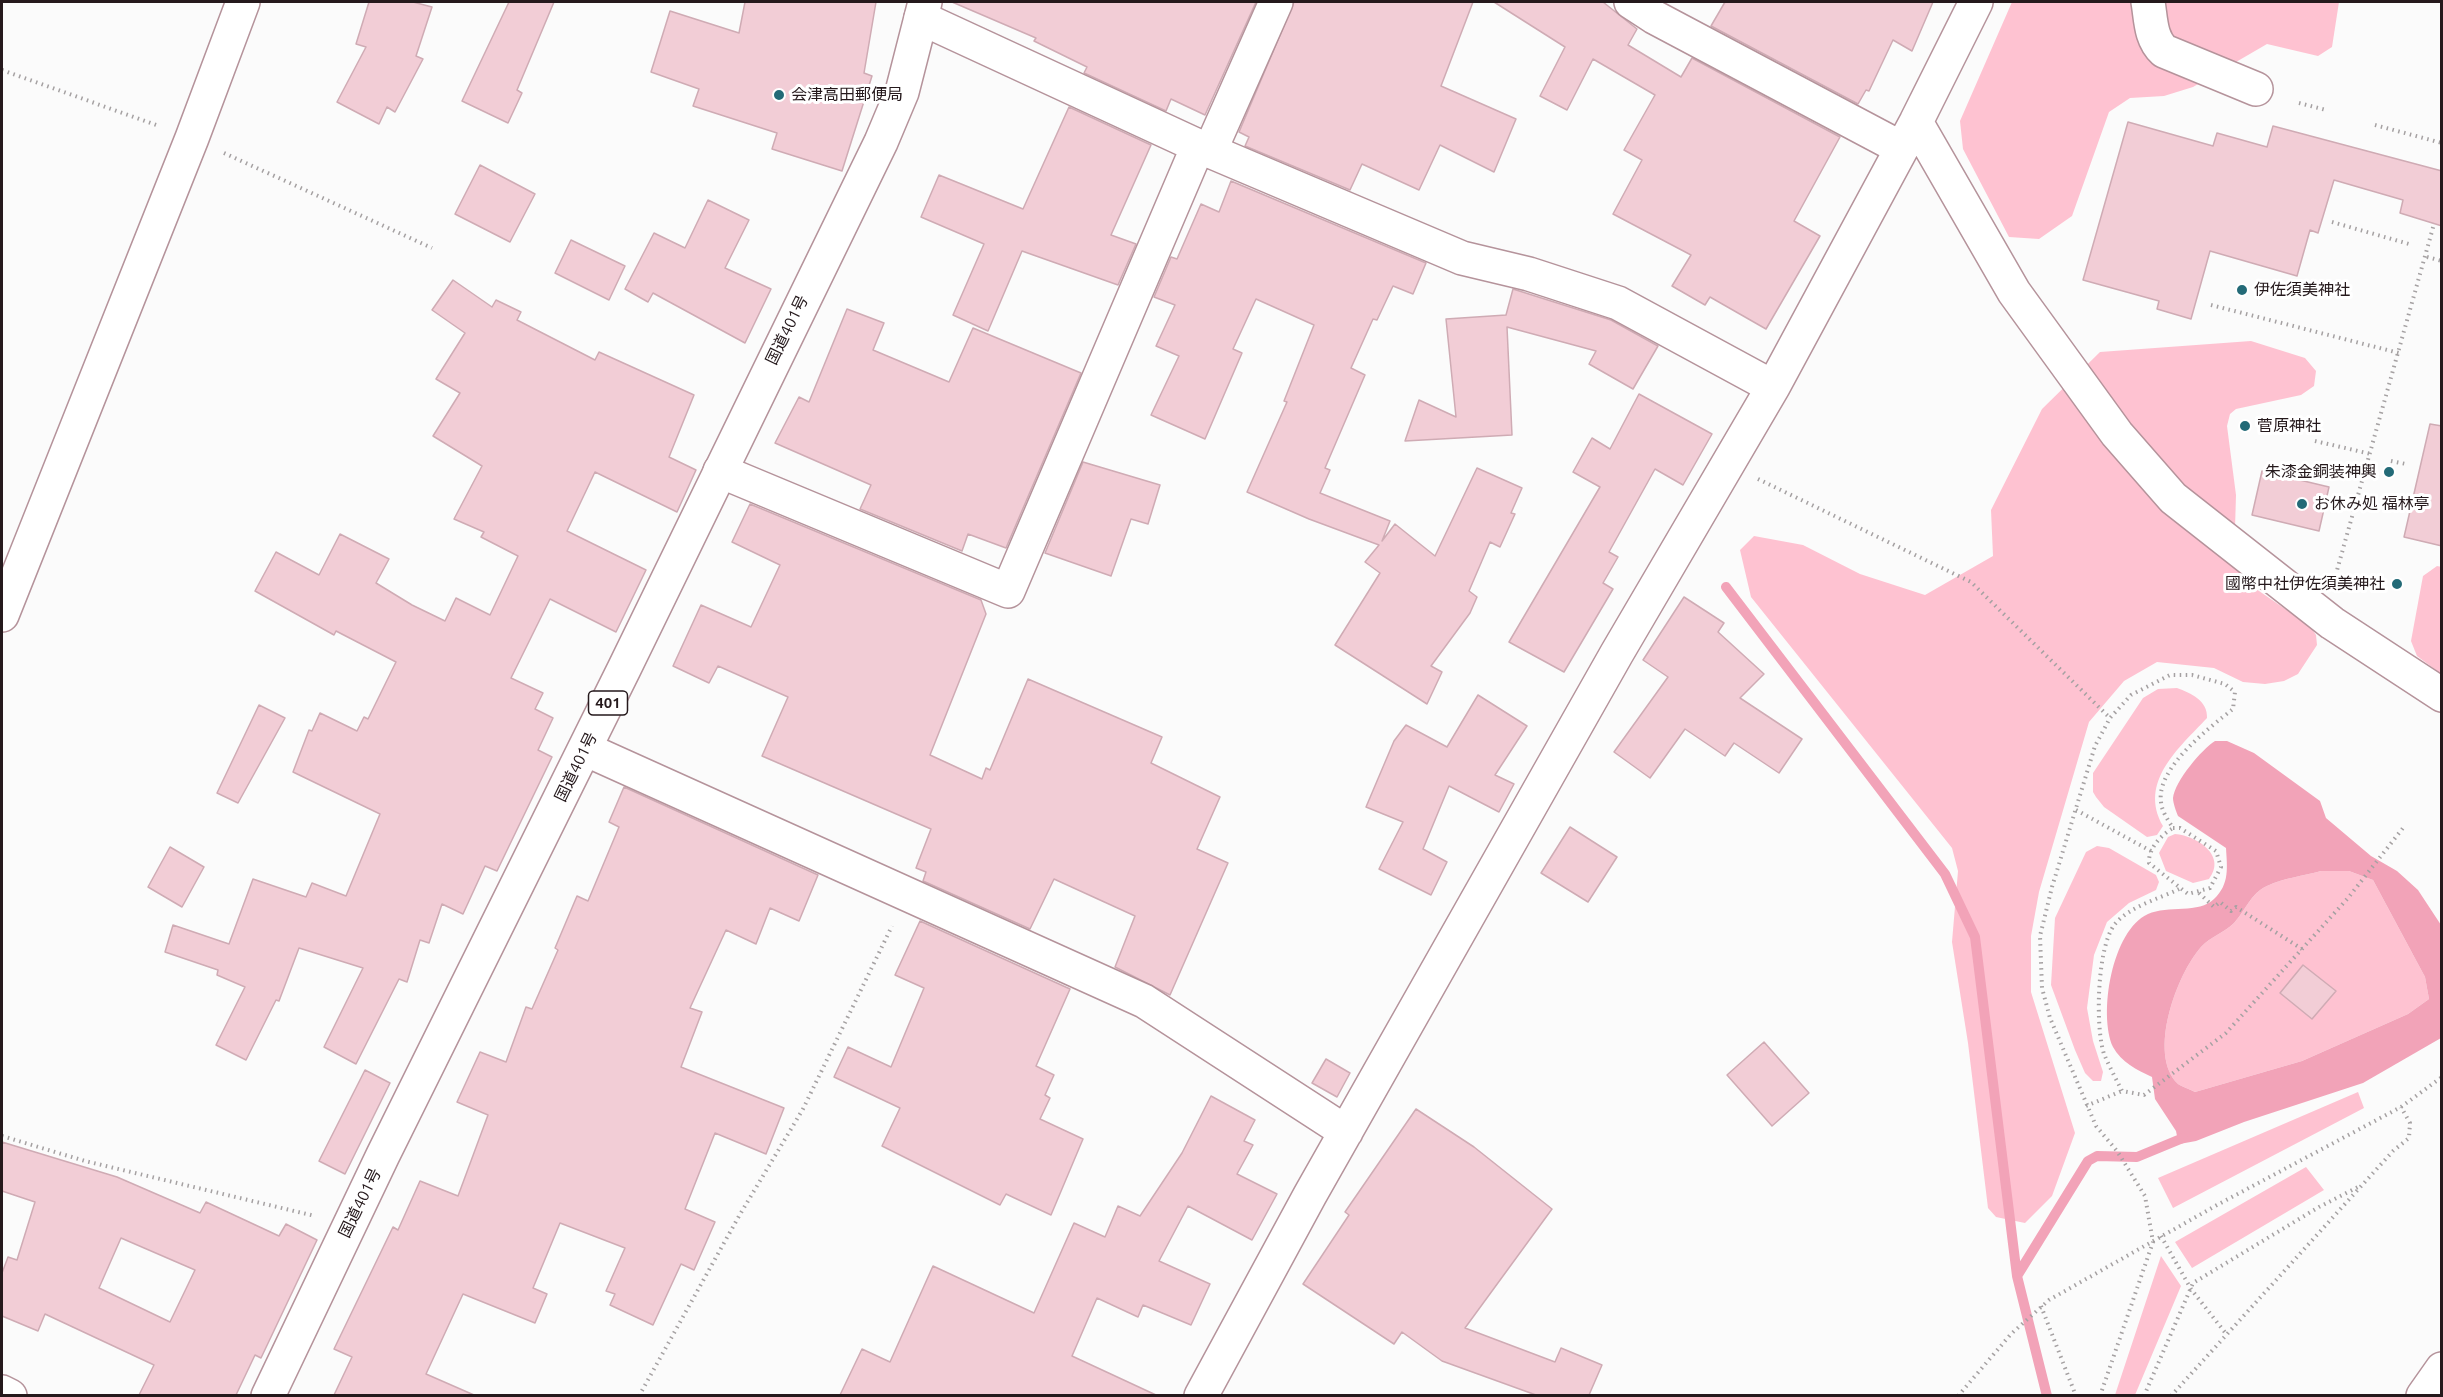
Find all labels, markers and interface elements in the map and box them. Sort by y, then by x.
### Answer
place label: 会津高田郵便局 [791,85,903,105]
marker: 会津高田郵便局 [772,88,786,102]
place label: 伊佐須美神社 [2254,280,2350,300]
marker: 伊佐須美神社 [2235,283,2249,297]
street label: 国道401号 [762,292,812,368]
place label: 菅原神社 [2257,416,2321,436]
marker: 菅原神社 [2238,419,2252,433]
place label: 朱漆金銅装神輿 [2265,462,2377,482]
marker: 朱漆金銅装神輿 [2382,465,2396,479]
place label: お休み処 福林亭 [2314,494,2430,514]
marker: お休み処 福林亭 [2295,497,2309,511]
place label: 國幣中社伊佐須美神社 [2225,574,2385,594]
marker: 國幣中社伊佐須美神社 [2390,577,2404,591]
road number: 401 [588,691,628,715]
street label: 国道401号 [551,729,601,805]
street label: 国道401号 [335,1165,385,1241]

